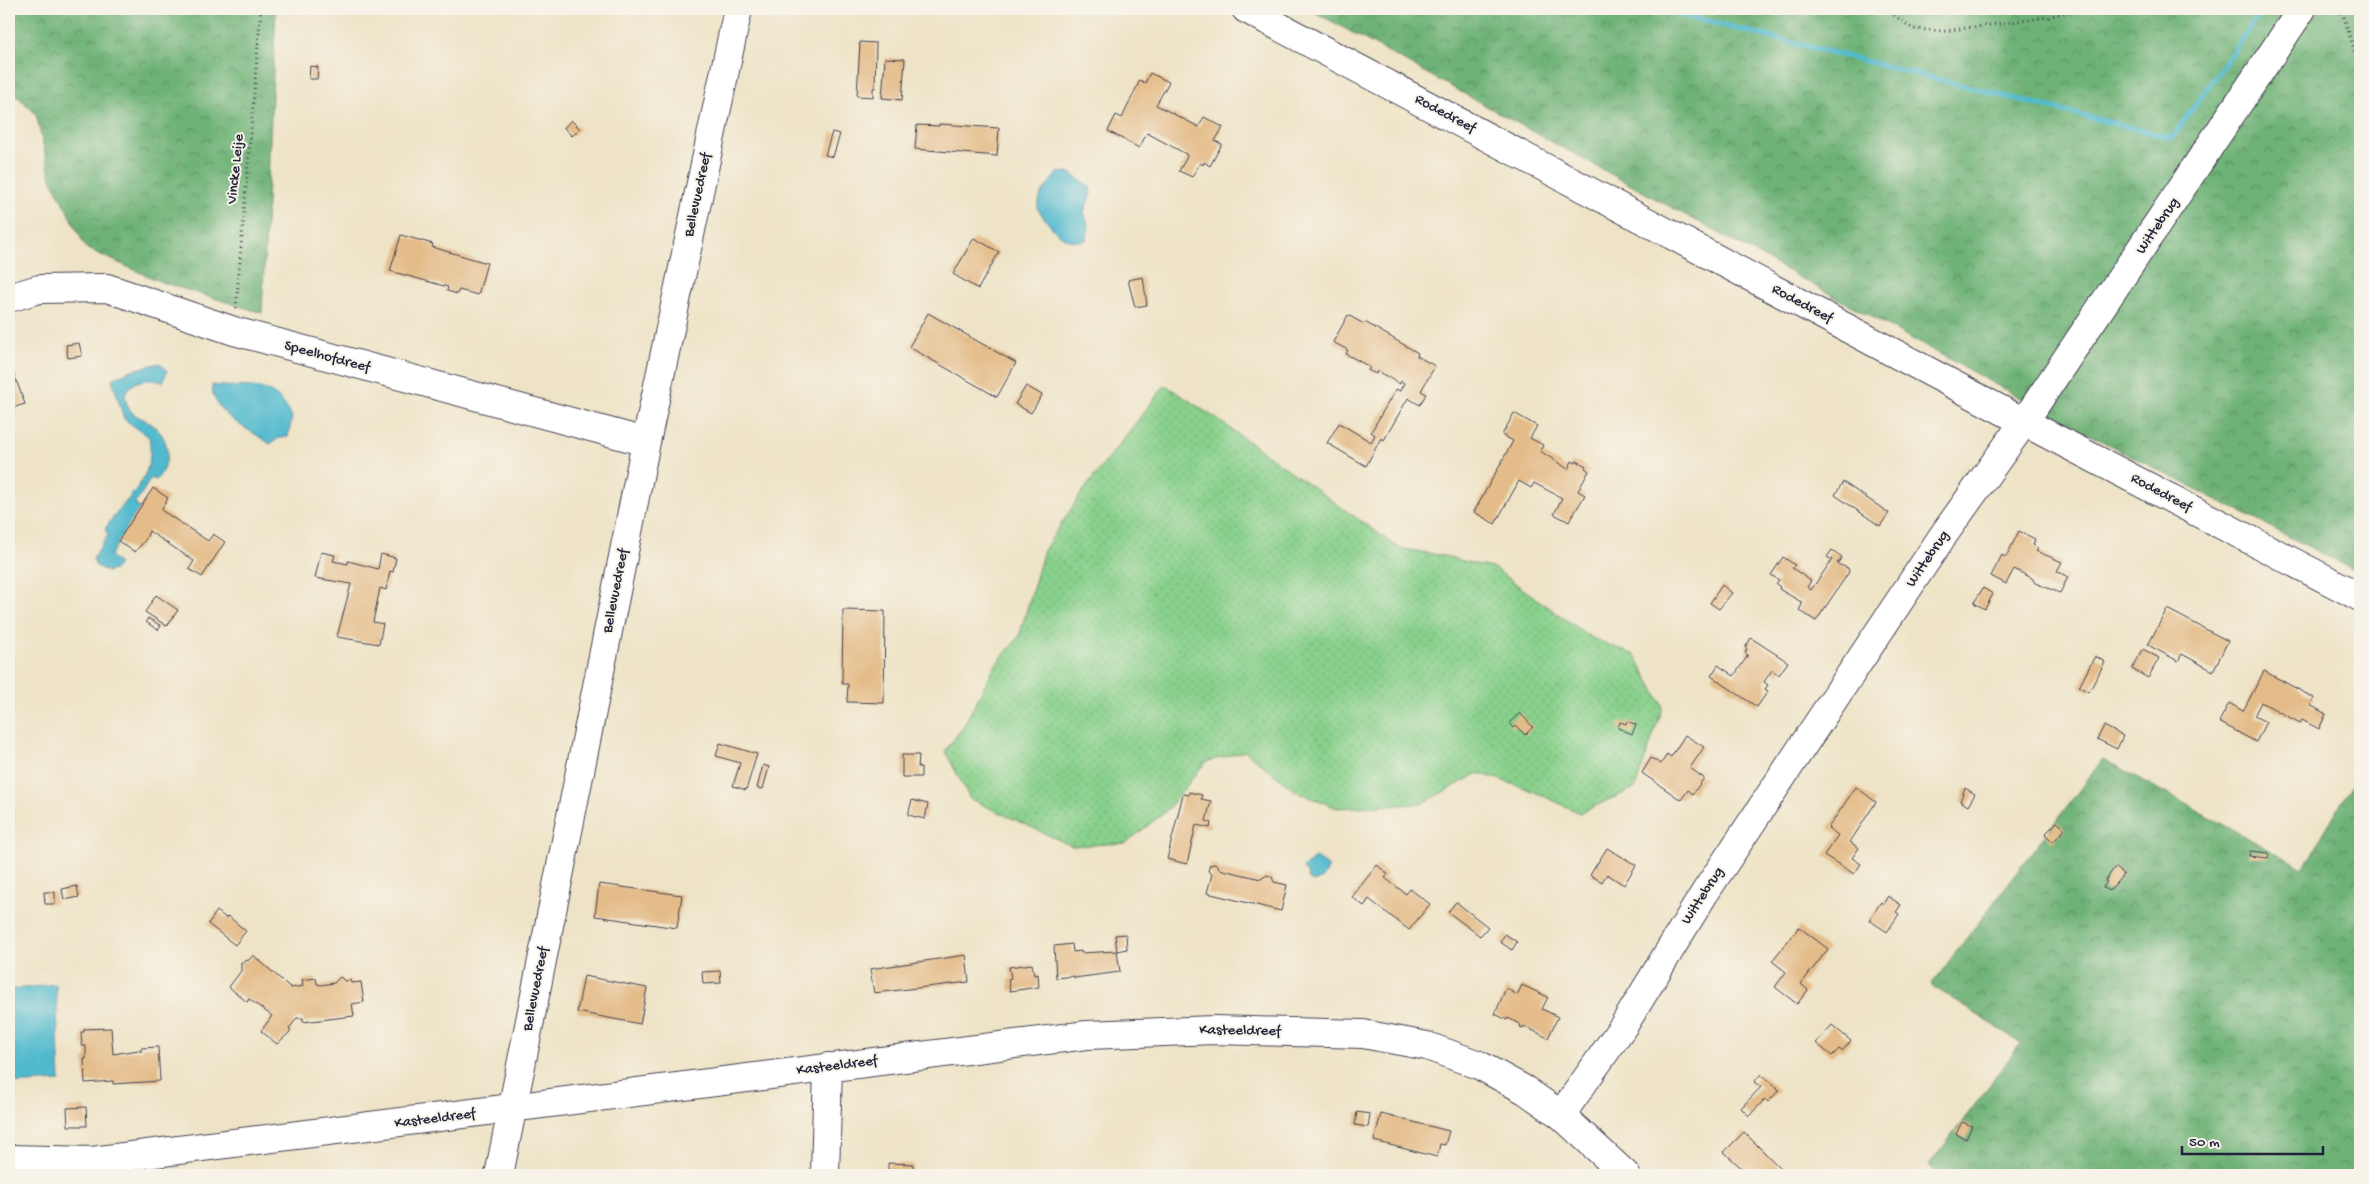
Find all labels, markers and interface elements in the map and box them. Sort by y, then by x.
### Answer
street label: Rodedreef [1411,90,1480,138]
street label: Vincke Leije [223,133,249,206]
street label: Bellevuedreef [680,150,716,240]
street label: Wittebrug [2132,194,2184,258]
street label: Rodedreef [1768,280,1837,328]
street label: Speelhofdreef [282,337,373,377]
street label: Rodedreef [2127,469,2196,517]
street label: Wittebrug [1902,527,1954,591]
street label: Bellevuedreef [599,546,633,636]
street label: Wittebrug [1678,864,1728,928]
street label: Bellevuedreef [519,944,553,1034]
street label: Kasteeldreef [1199,1021,1282,1041]
street label: Kasteeldreef [796,1052,880,1080]
street label: Kasteeldreef [394,1105,478,1133]
scale bar [2182,1124,2323,1156]
text: 50 m [2189,1134,2220,1152]

